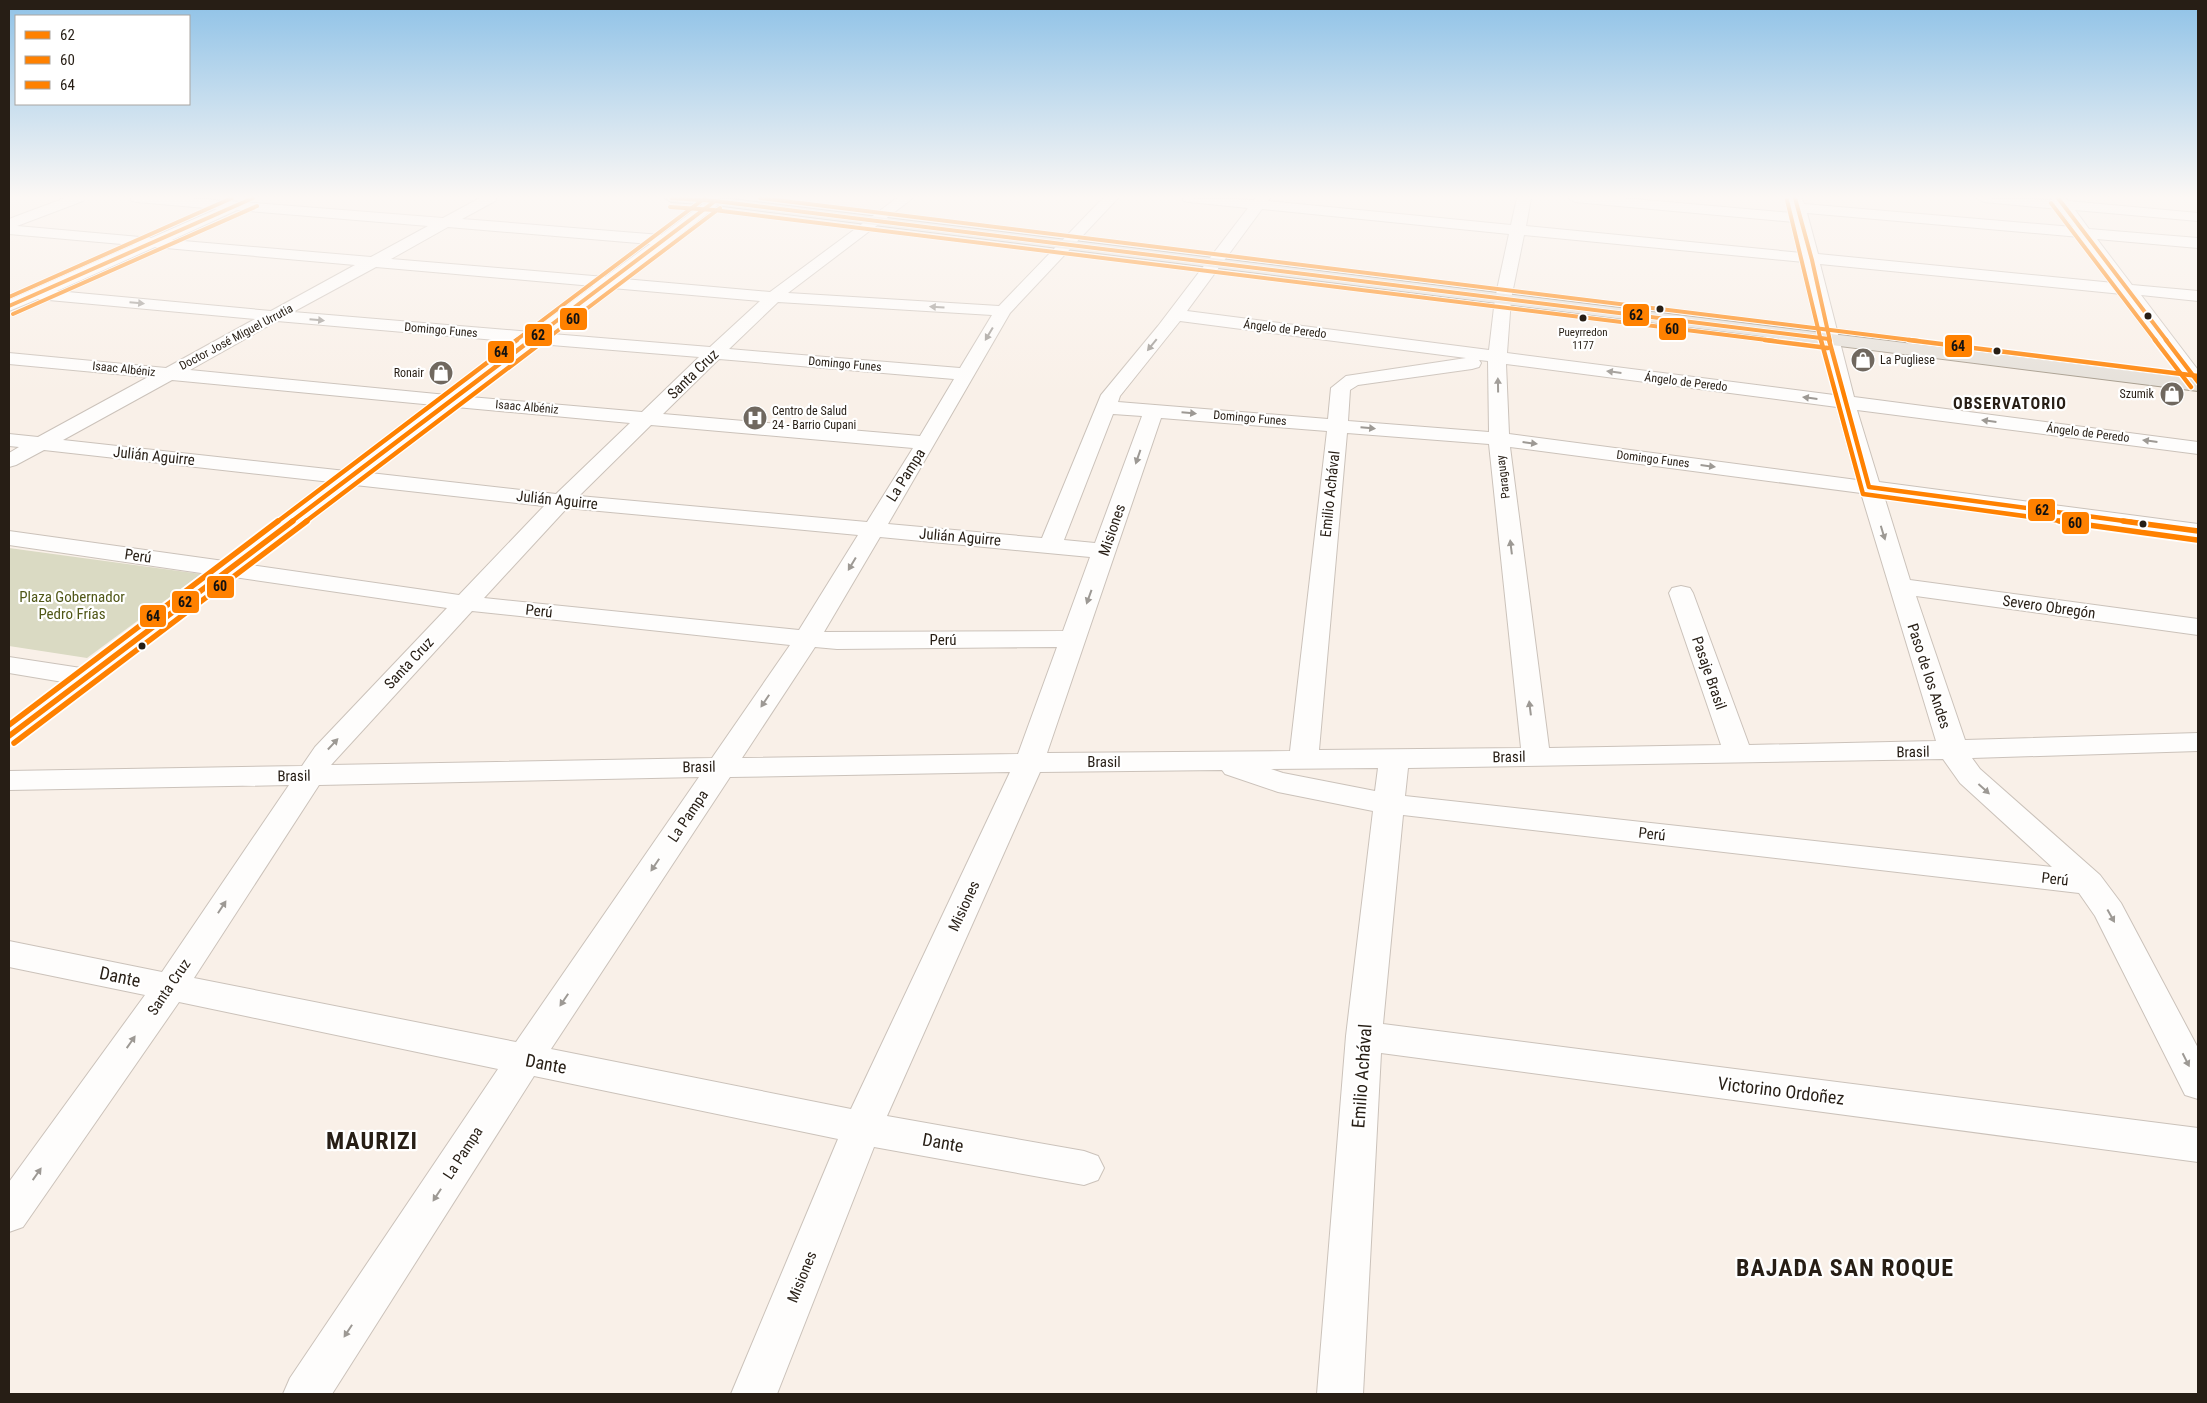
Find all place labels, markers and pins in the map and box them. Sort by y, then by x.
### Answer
unlabelled marker [1655,304,1665,314]
unlabelled marker [2143,311,2153,321]
marker: Pueyrredon 1177 [1578,313,1588,323]
place label: Pueyrredon 1177 [1558,326,1608,352]
unlabelled marker [1992,346,2002,356]
shop icon: La Pugliese [1850,347,1876,373]
place label: La Pugliese [1880,353,1935,367]
shop icon: Ronair [428,360,454,386]
place label: Ronair [394,366,424,380]
shop icon: Szumik [2159,381,2185,407]
place label: Szumik [2120,387,2155,401]
place label: Centro de Salud 24 - Barrio Cupani [772,404,856,432]
hospital icon: Centro de Salud 24 - Barrio Cupani [742,405,768,431]
unlabelled marker [2138,519,2148,529]
unlabelled marker [137,641,147,651]

